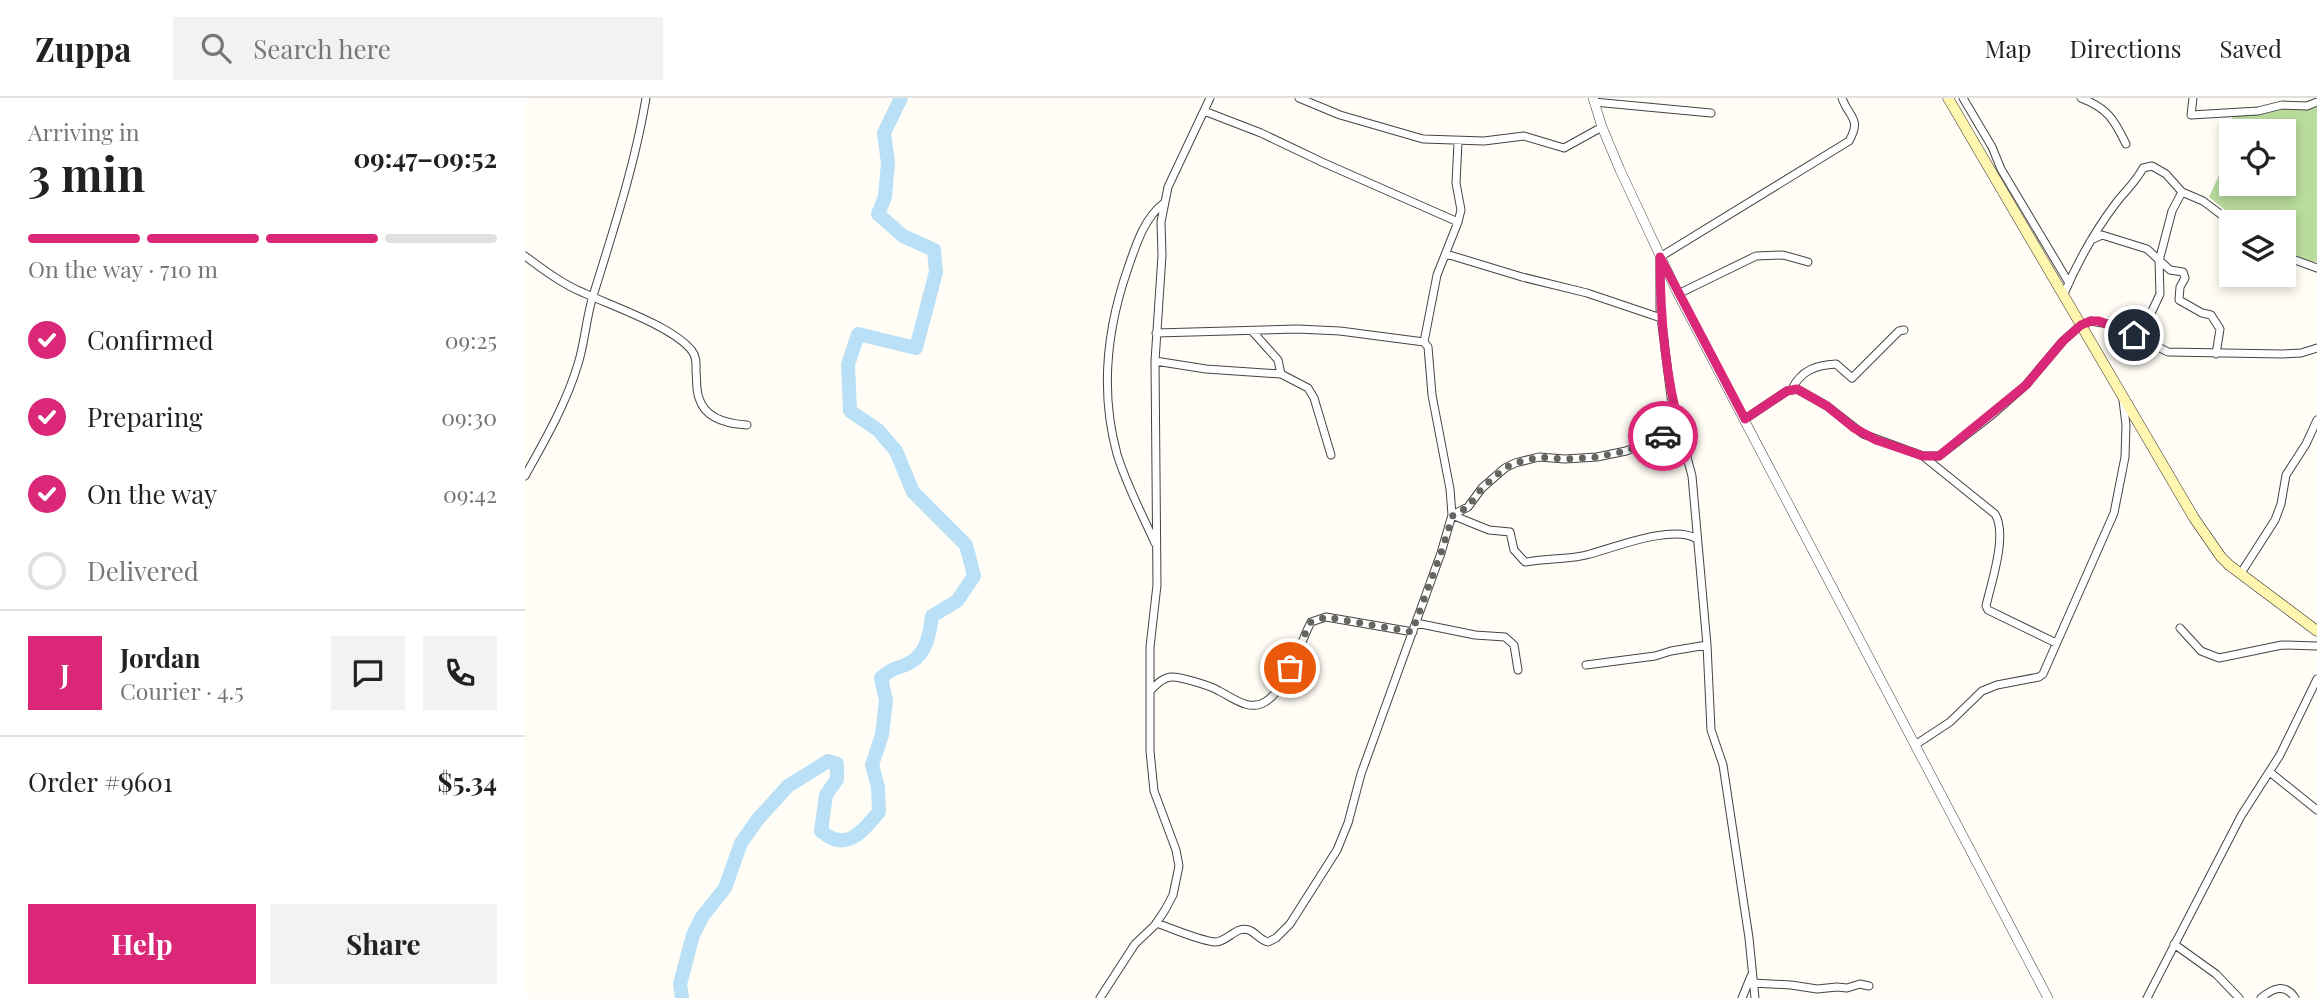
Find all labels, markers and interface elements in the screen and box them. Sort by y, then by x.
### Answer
search box [173,17,663,80]
text: Zuppa [35,26,131,70]
icon: search [197,29,235,67]
text: Search here [253,31,391,66]
text: Map [1985,32,2031,64]
text: Directions [2069,32,2182,64]
text: Saved [2220,32,2282,64]
text: Arriving in [28,116,140,147]
map controls [2219,119,2296,287]
button: locate [2219,119,2296,196]
text: 09:47–09:52 [354,140,497,175]
text: 3 min [28,142,145,204]
button: layers [2219,210,2296,287]
text: On the way · 710 m [28,253,218,284]
pin [2104,305,2164,365]
icon: home [2115,316,2153,354]
icon: check [28,321,66,359]
text: Confirmed [87,322,214,357]
text: 09:25 [445,324,497,355]
icon: check [28,398,66,436]
text: Preparing [87,399,203,434]
text: 09:30 [441,401,497,432]
courier [1628,401,1698,471]
icon: car [1644,417,1682,455]
icon: check [28,475,66,513]
text: On the way [87,476,217,511]
text: 09:42 [443,478,497,509]
text: Delivered [87,553,199,588]
button: chat [331,636,405,710]
button: phone [423,636,497,710]
pin [1260,638,1320,698]
text: Jordan [120,640,200,675]
icon: bag [1271,649,1309,687]
text: J [60,656,70,691]
text: Courier · 4.5 [120,675,244,706]
text: Order #9601 [28,764,173,799]
text: $5.34 [438,764,497,799]
button: Help [28,904,256,984]
button: Share [270,904,497,984]

